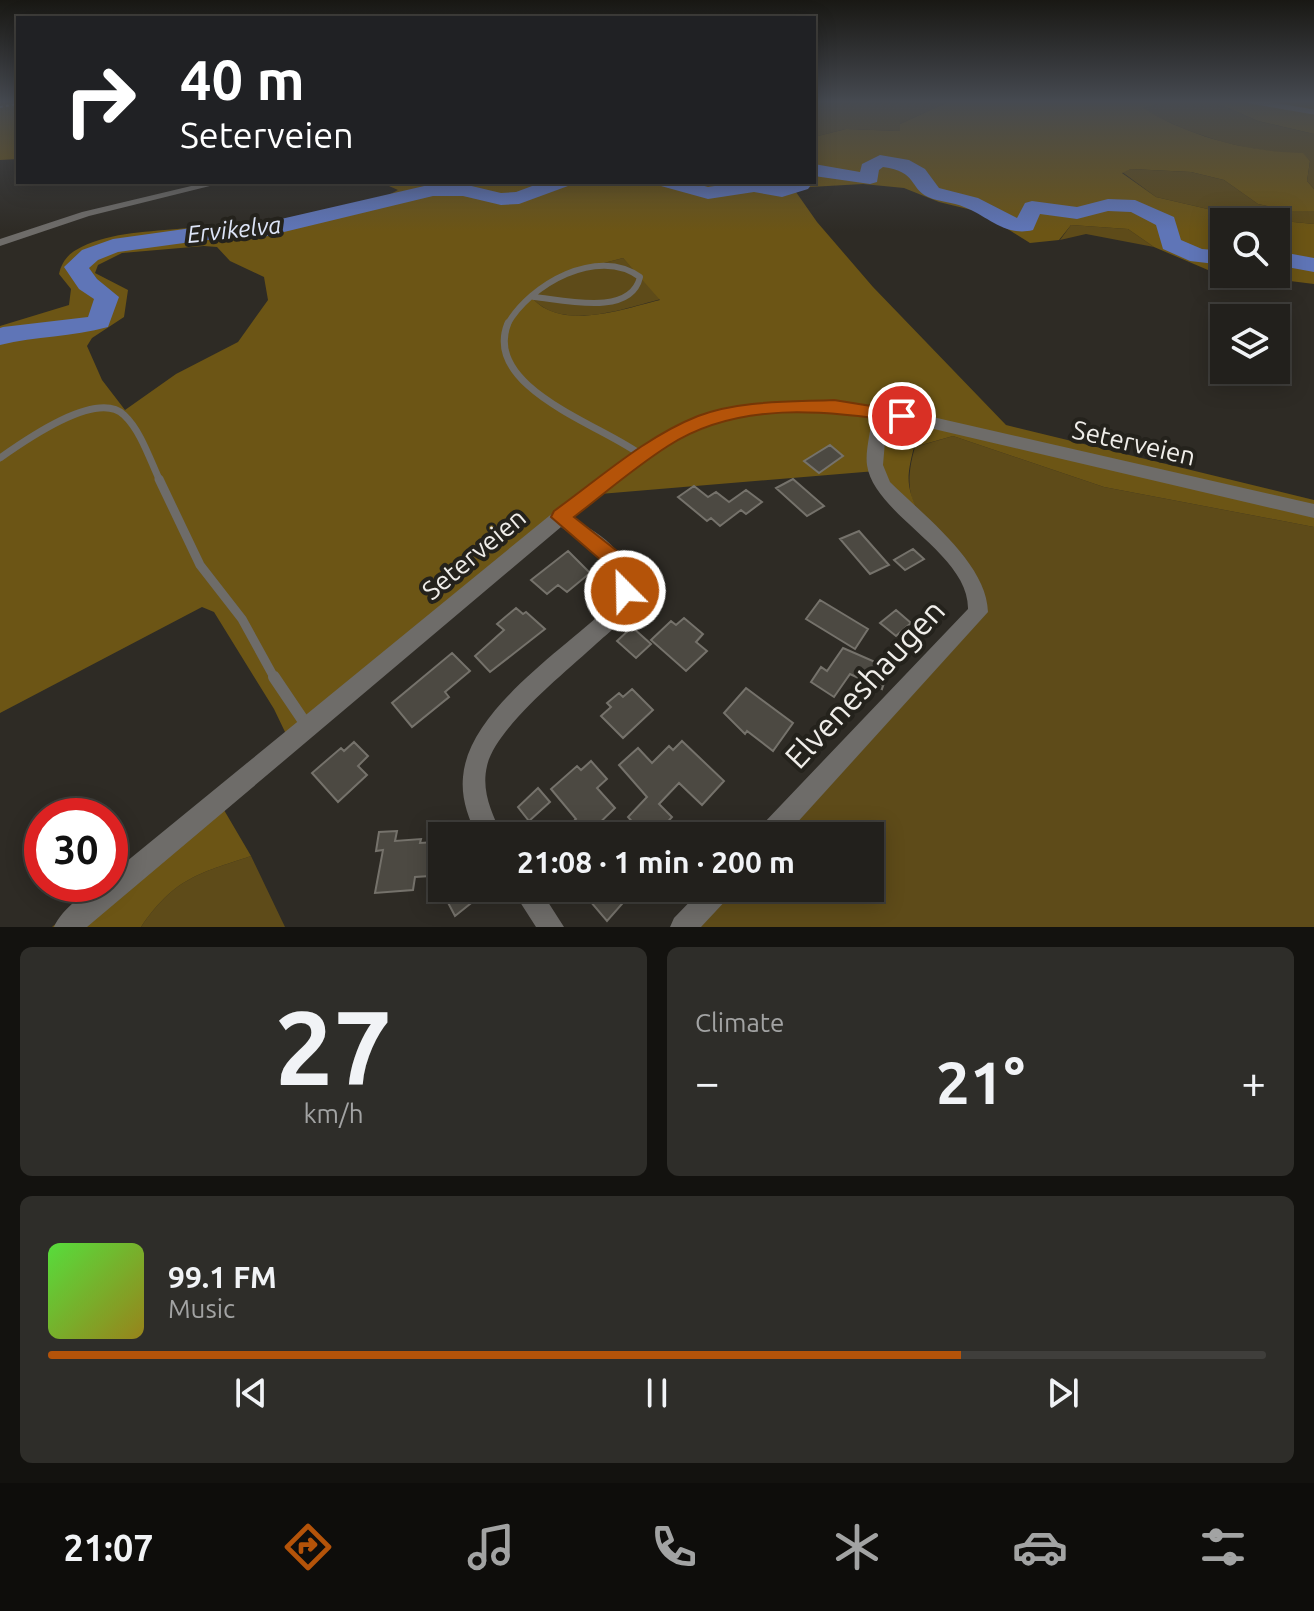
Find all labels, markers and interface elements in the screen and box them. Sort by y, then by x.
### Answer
icon: right [48,48,152,152]
text: 40 m [180,48,305,111]
text: Seterveien [180,114,354,155]
map controls [1210,208,1290,384]
button: search [1210,208,1290,288]
water label: Ervikelva [186,211,282,248]
button: layers [1210,304,1290,384]
pin [868,382,936,450]
icon: arrive [880,394,924,438]
street label: Seterveien [1070,414,1198,471]
street label: Seterveien [416,502,531,605]
position arrow [583,549,667,633]
street label: Elveneshaugen [777,592,951,775]
speed limit sign: 30 [24,798,128,902]
text: 21:08 · 1 min · 200 m [517,845,795,879]
text: 27 [275,988,392,1105]
text: Climate [695,1008,784,1037]
text: 21° [936,1048,1025,1115]
text: − [695,1057,720,1106]
text: + [1241,1057,1266,1106]
text: km/h [303,1099,364,1128]
text: 99.1 FM [168,1260,277,1294]
text: Music [168,1294,235,1323]
icon: previous [229,1371,273,1415]
icon: pause [635,1371,679,1415]
icon: next [1041,1371,1085,1415]
icon: directions [280,1519,336,1575]
icon: music [463,1519,519,1575]
icon: phone [646,1519,702,1575]
icon: climate [829,1519,885,1575]
icon: car [1012,1519,1068,1575]
icon: filters [1195,1519,1251,1575]
text: 21:07 [63,1527,154,1568]

